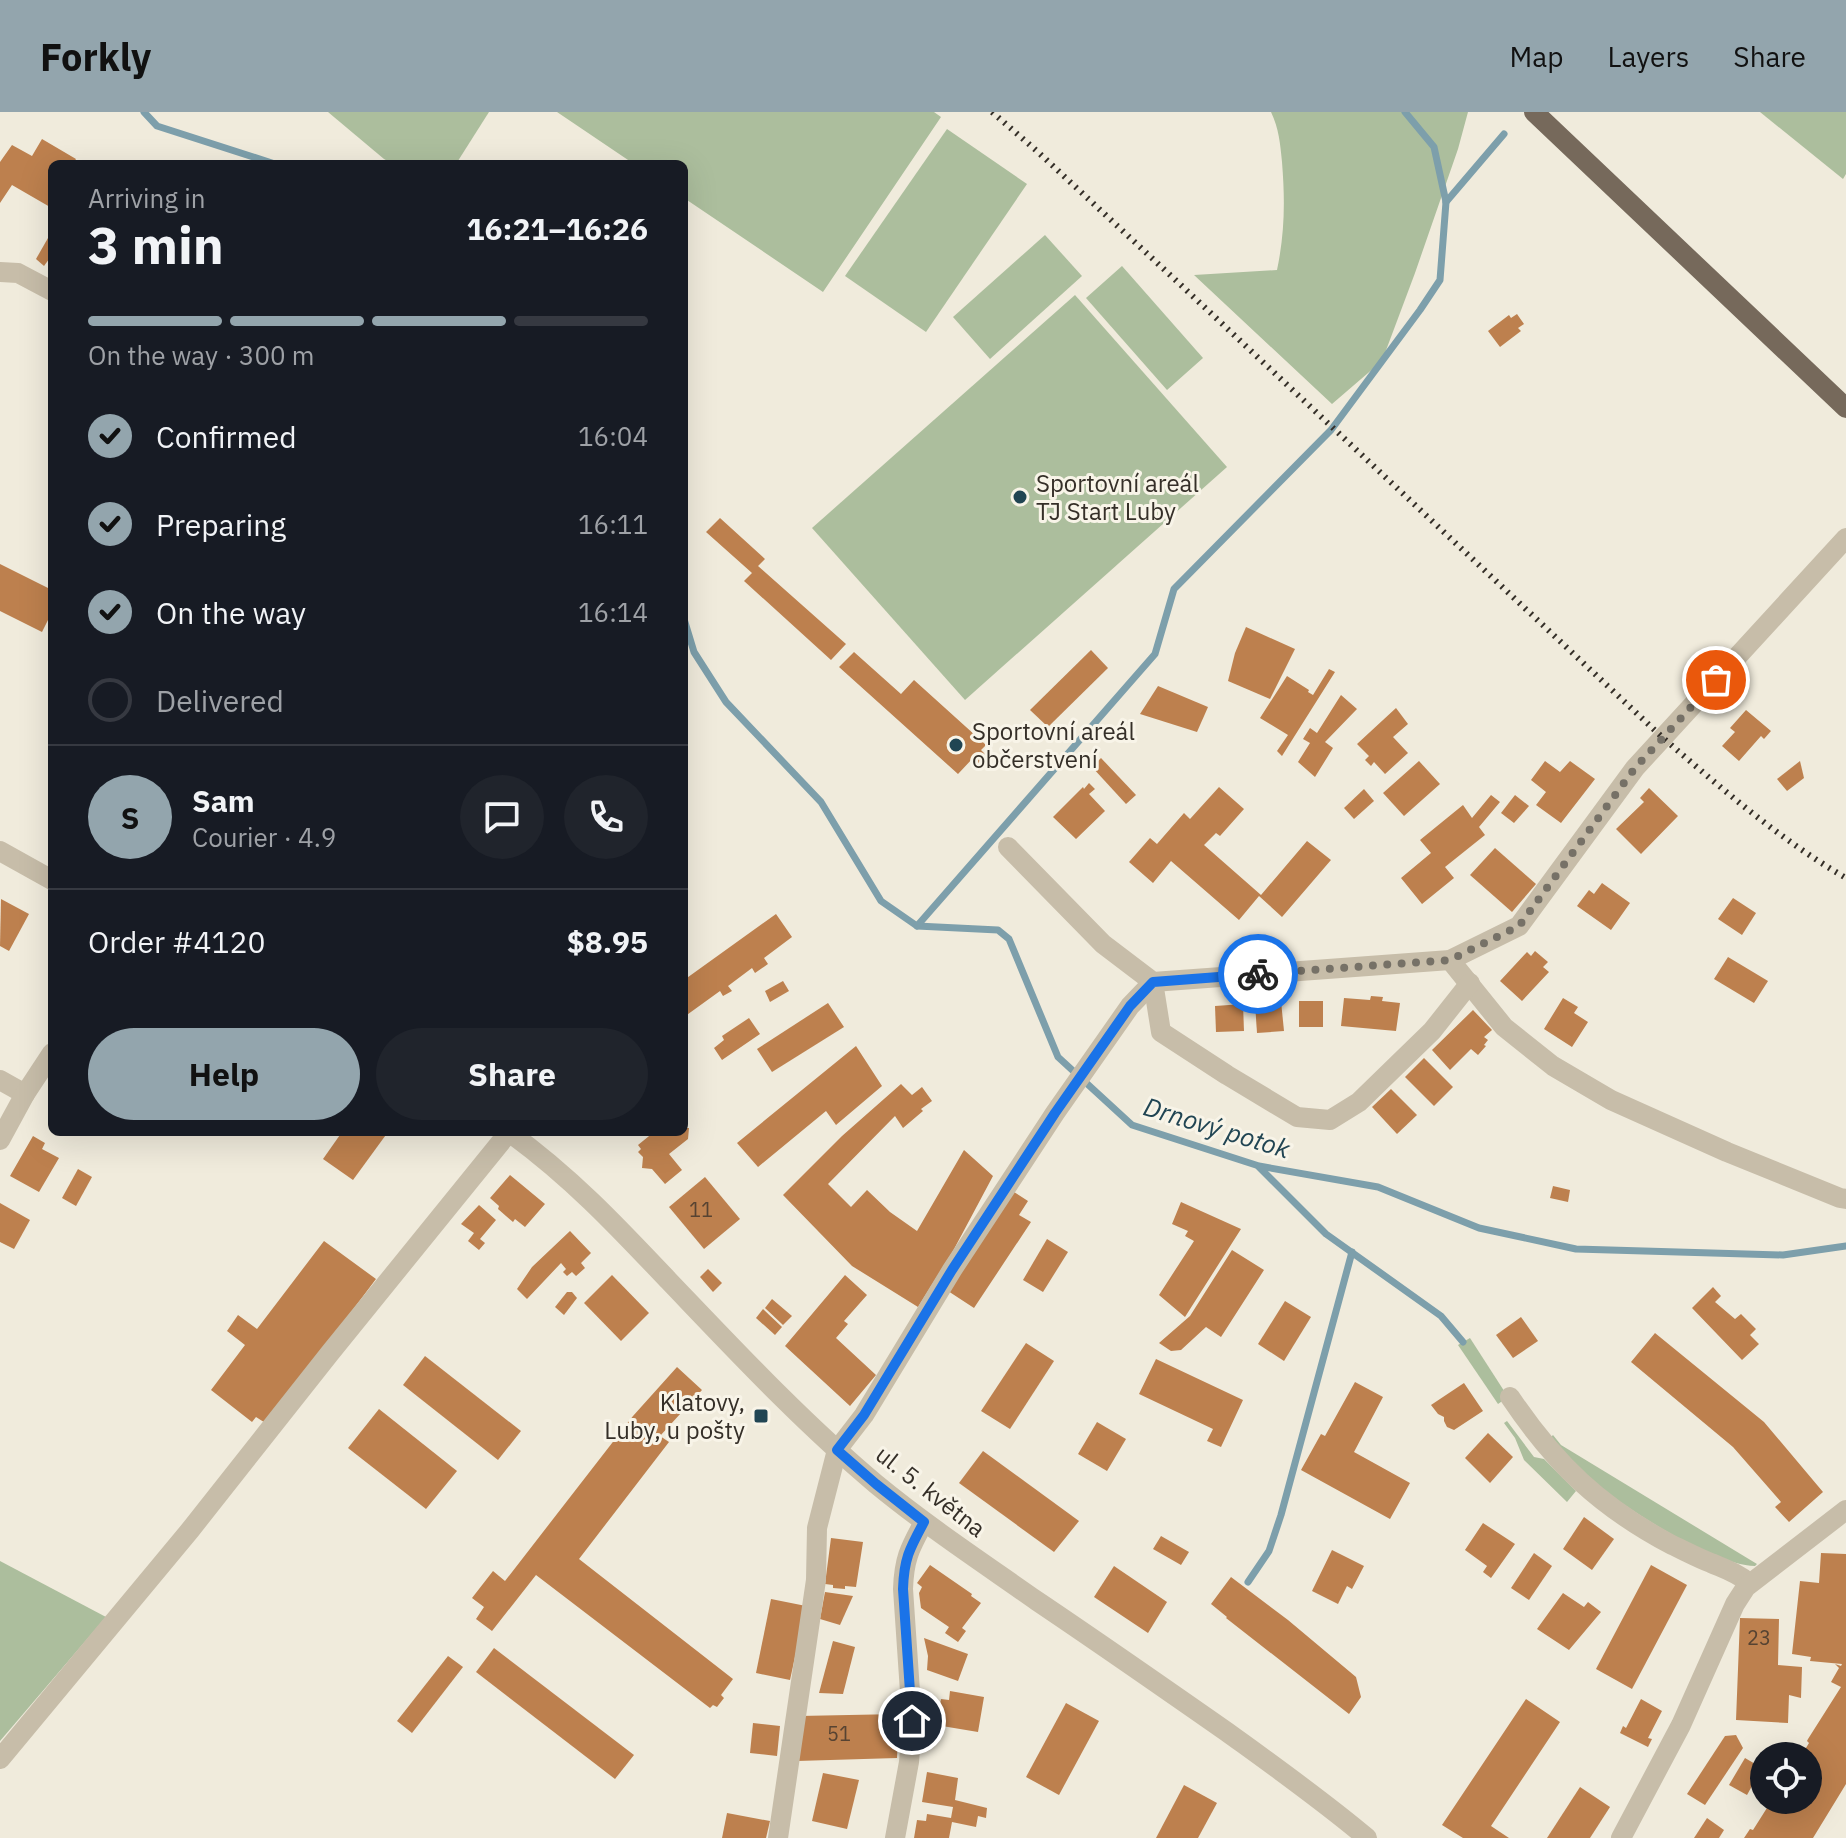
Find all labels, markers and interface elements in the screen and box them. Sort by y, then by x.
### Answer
text: Forkly [40,32,151,81]
text: Map [1509,38,1563,75]
text: Layers [1607,38,1689,75]
text: Share [1733,38,1806,75]
text: Arriving in [88,181,205,215]
text: 16:21–16:26 [467,209,648,248]
text: 3 min [88,211,224,278]
text: On the way · 300 m [88,338,314,372]
icon: check [88,414,132,458]
text: Confirmed [156,417,297,456]
text: 16:04 [578,419,648,453]
place label: Sportovní areál TJ Start Luby [1036,467,1199,527]
marker: Sportovní areál TJ Start Luby [1011,488,1029,506]
icon: check [88,502,132,546]
text: Preparing [156,505,286,544]
text: 16:11 [578,507,648,541]
icon: check [88,590,132,634]
text: On the way [156,593,306,632]
text: 16:14 [578,595,648,629]
pin [1682,646,1750,714]
icon: bag [1694,658,1738,702]
text: Delivered [156,681,284,720]
place label: Sportovní areál občerstvení [972,715,1135,775]
marker: Sportovní areál občerstvení [947,736,965,754]
button: chat [460,775,544,859]
button: phone [564,775,648,859]
text: Sam [192,781,255,820]
text: S [121,798,139,837]
text: Courier · 4.9 [192,820,336,854]
text: Order #4120 [88,922,265,961]
text: $8.95 [567,922,648,961]
courier [1218,934,1298,1014]
icon: bike [1236,952,1280,996]
button: Help [88,1028,360,1120]
button: Share [376,1028,648,1120]
water label: Drnový potok [1140,1089,1295,1165]
house number: 11 [689,1196,713,1223]
place label: Klatovy, Luby, u pošty [604,1386,745,1446]
marker: Klatovy, Luby, u pošty [752,1407,770,1425]
street label: ul. 5. května [869,1438,993,1544]
house number: 23 [1747,1624,1771,1651]
pin [878,1687,946,1755]
icon: home [890,1699,934,1743]
house number: 51 [827,1720,851,1747]
map controls [1750,1742,1822,1814]
button: locate [1750,1742,1822,1814]

